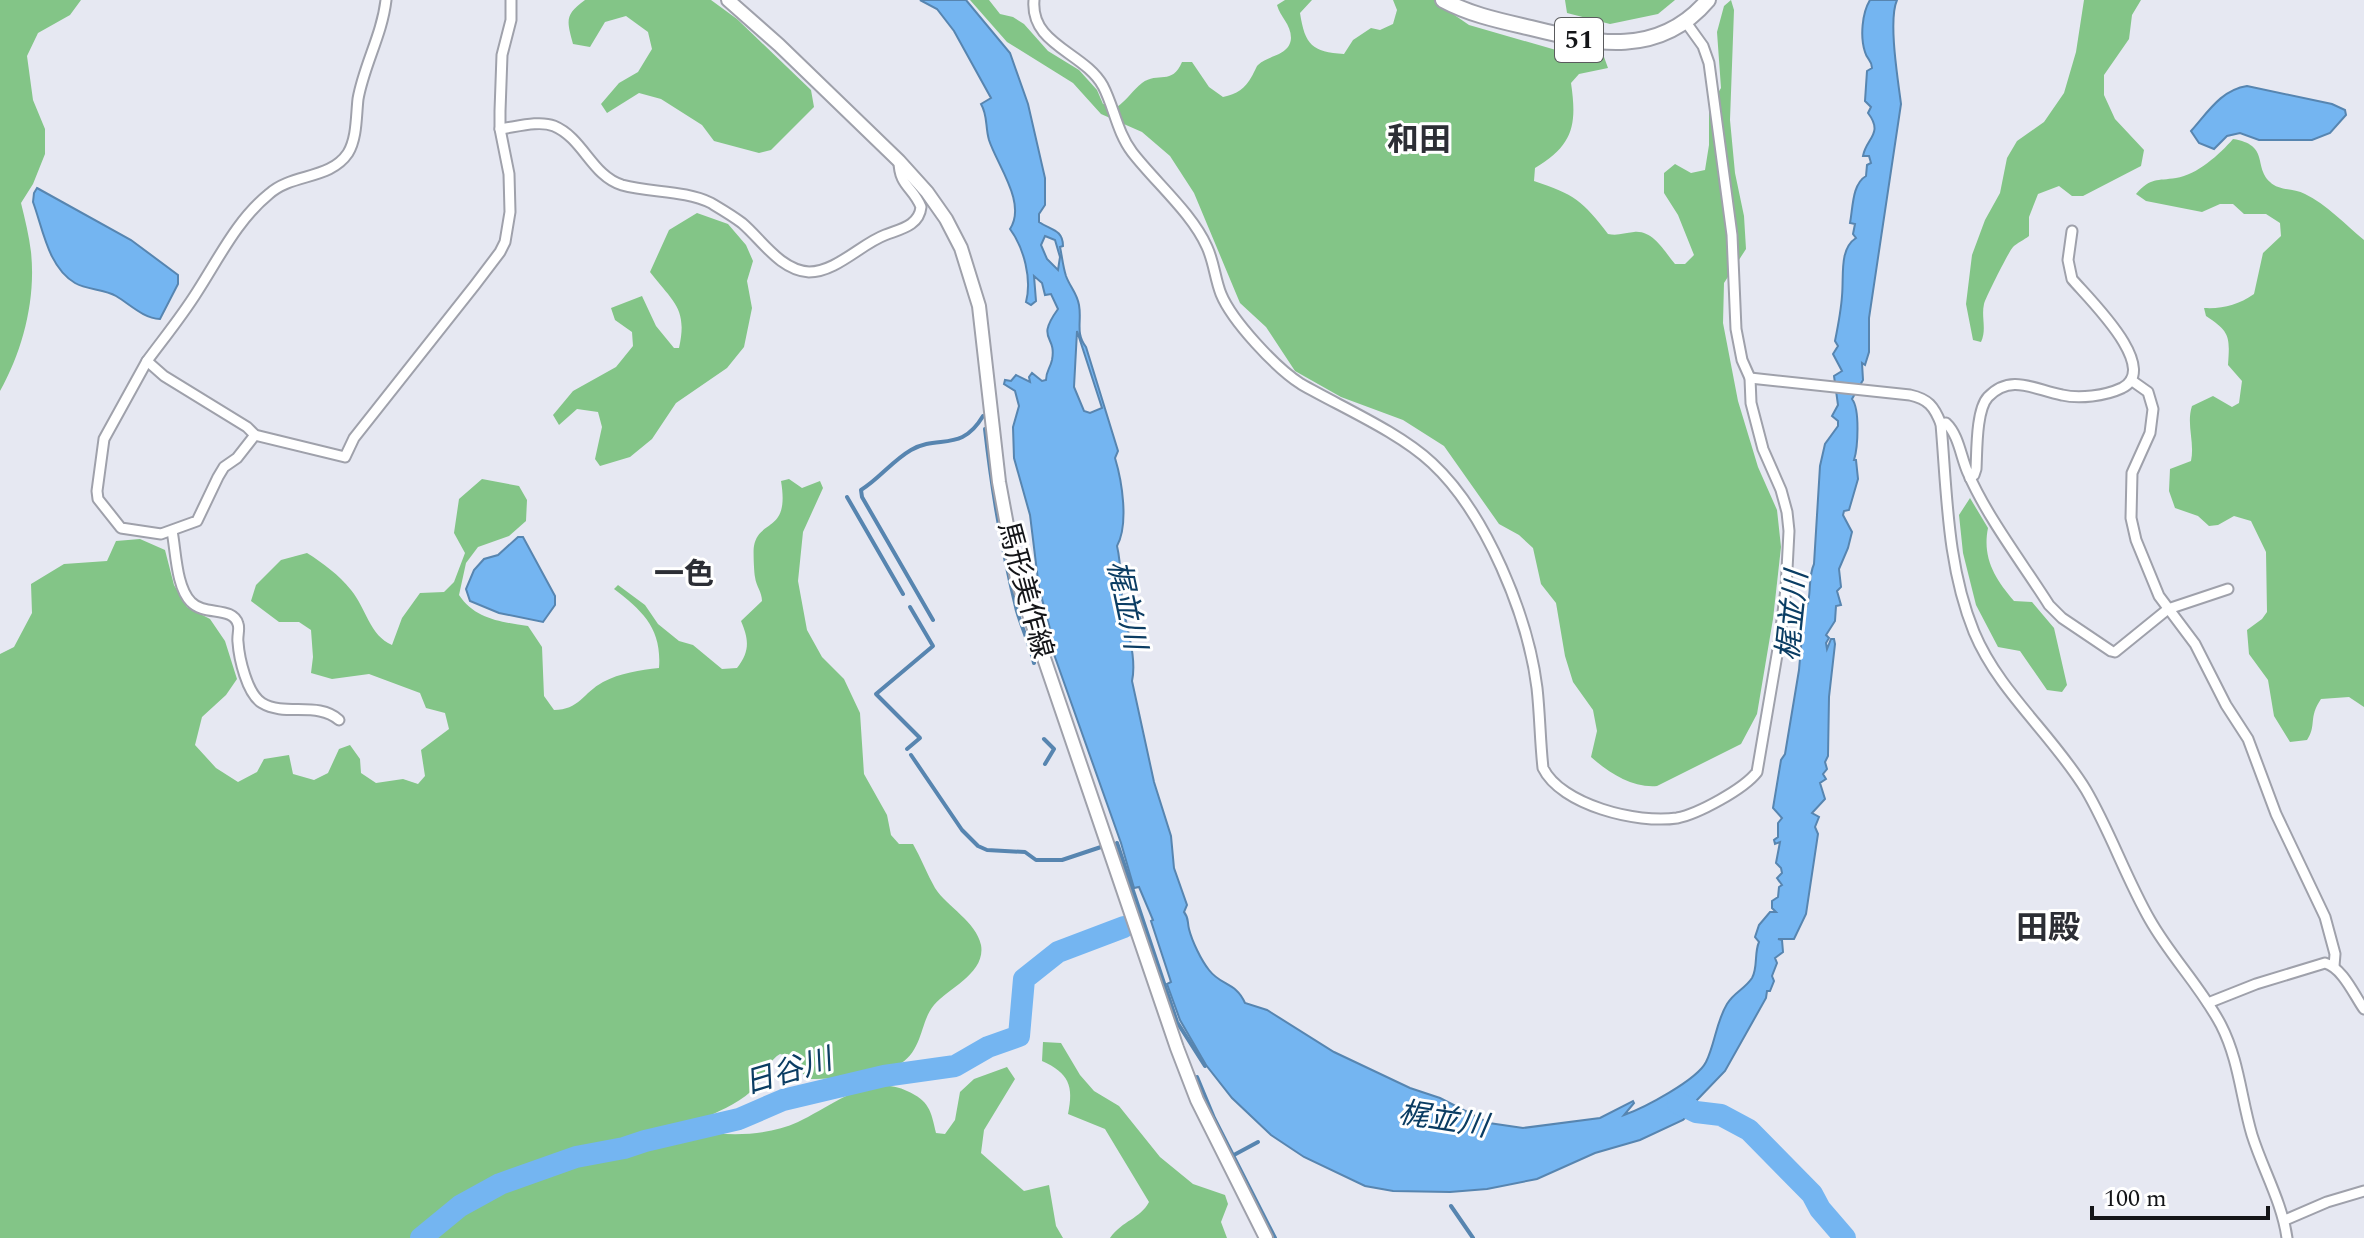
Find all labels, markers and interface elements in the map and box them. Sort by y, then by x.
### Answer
road number: 51 [1555,18,1603,62]
district label: 和田 [1387,116,1451,165]
street label: 馬形美作線 [986,517,1064,663]
district label: 一色 [654,552,714,598]
water label: 梶並川 [1094,556,1158,657]
water label: 梶並川 [1765,566,1821,663]
district label: 田殿 [2016,904,2080,953]
water label: 日谷川 [738,1036,841,1107]
water label: 梶並川 [1395,1090,1494,1150]
scale bar [2092,1170,2268,1220]
text: 100 m [2104,1181,2167,1217]

